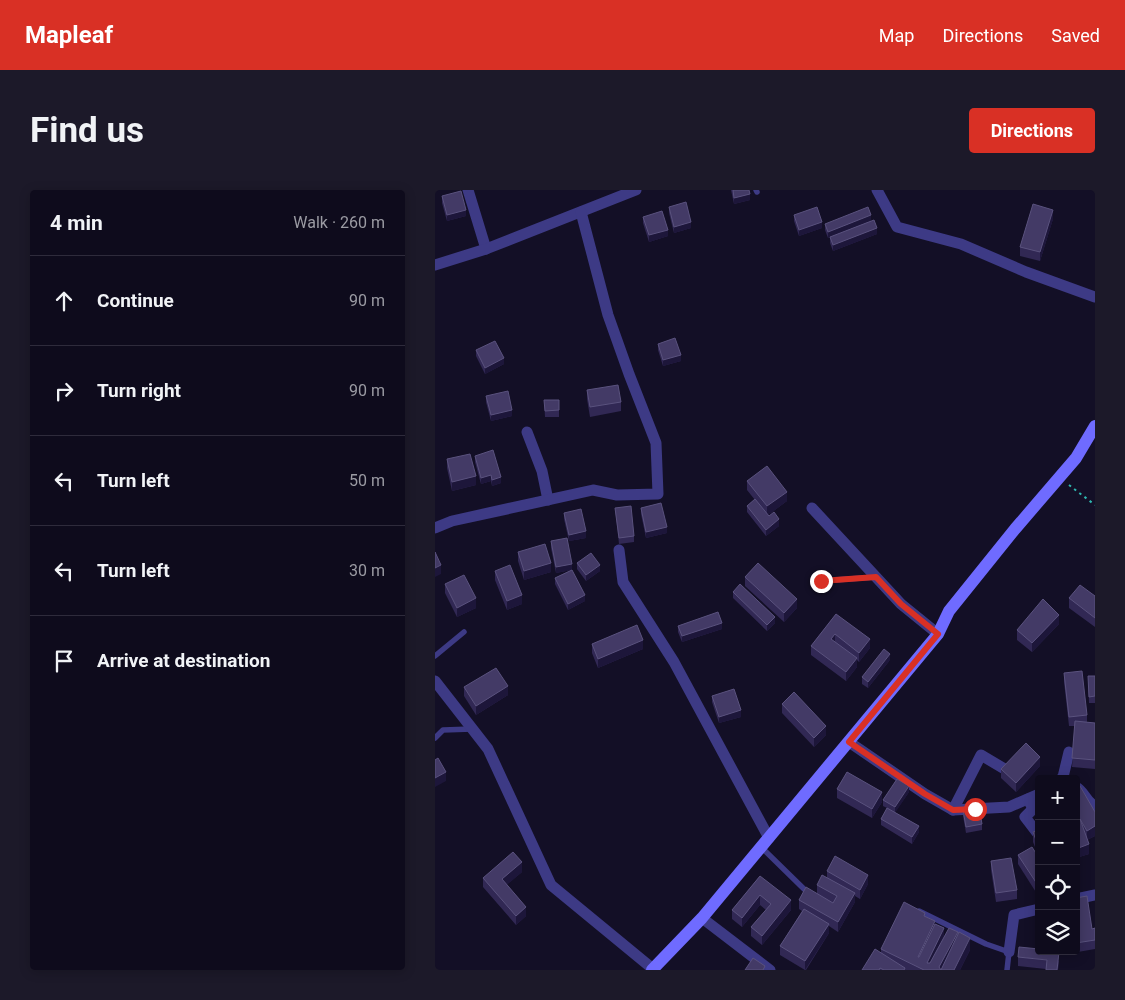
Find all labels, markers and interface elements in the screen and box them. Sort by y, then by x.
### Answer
text: Mapleaf [25,21,113,49]
text: Map [879,25,914,46]
text: Directions [942,25,1023,46]
text: Saved [1051,25,1100,46]
button: Directions [969,108,1095,153]
text: Find us [30,110,144,151]
text: 4 min [50,211,103,235]
text: Walk · 260 m [293,213,385,232]
icon: ahead [50,287,78,315]
text: Continue [97,289,174,312]
text: 90 m [349,291,385,310]
icon: right [50,377,78,405]
text: Turn right [97,379,181,402]
text: 90 m [349,381,385,400]
icon: left [50,467,78,495]
text: Turn left [97,469,170,492]
text: 50 m [349,471,385,490]
icon: left [50,557,78,585]
text: Turn left [97,559,170,582]
text: 30 m [349,561,385,580]
route end [810,570,833,593]
icon: arrive [50,647,78,675]
text: Arrive at destination [97,649,270,672]
map controls [1035,775,1080,955]
button: + [1035,775,1080,820]
route start [964,798,987,821]
button: − [1035,820,1080,865]
button: locate [1035,865,1080,910]
button: layers [1035,910,1080,955]

